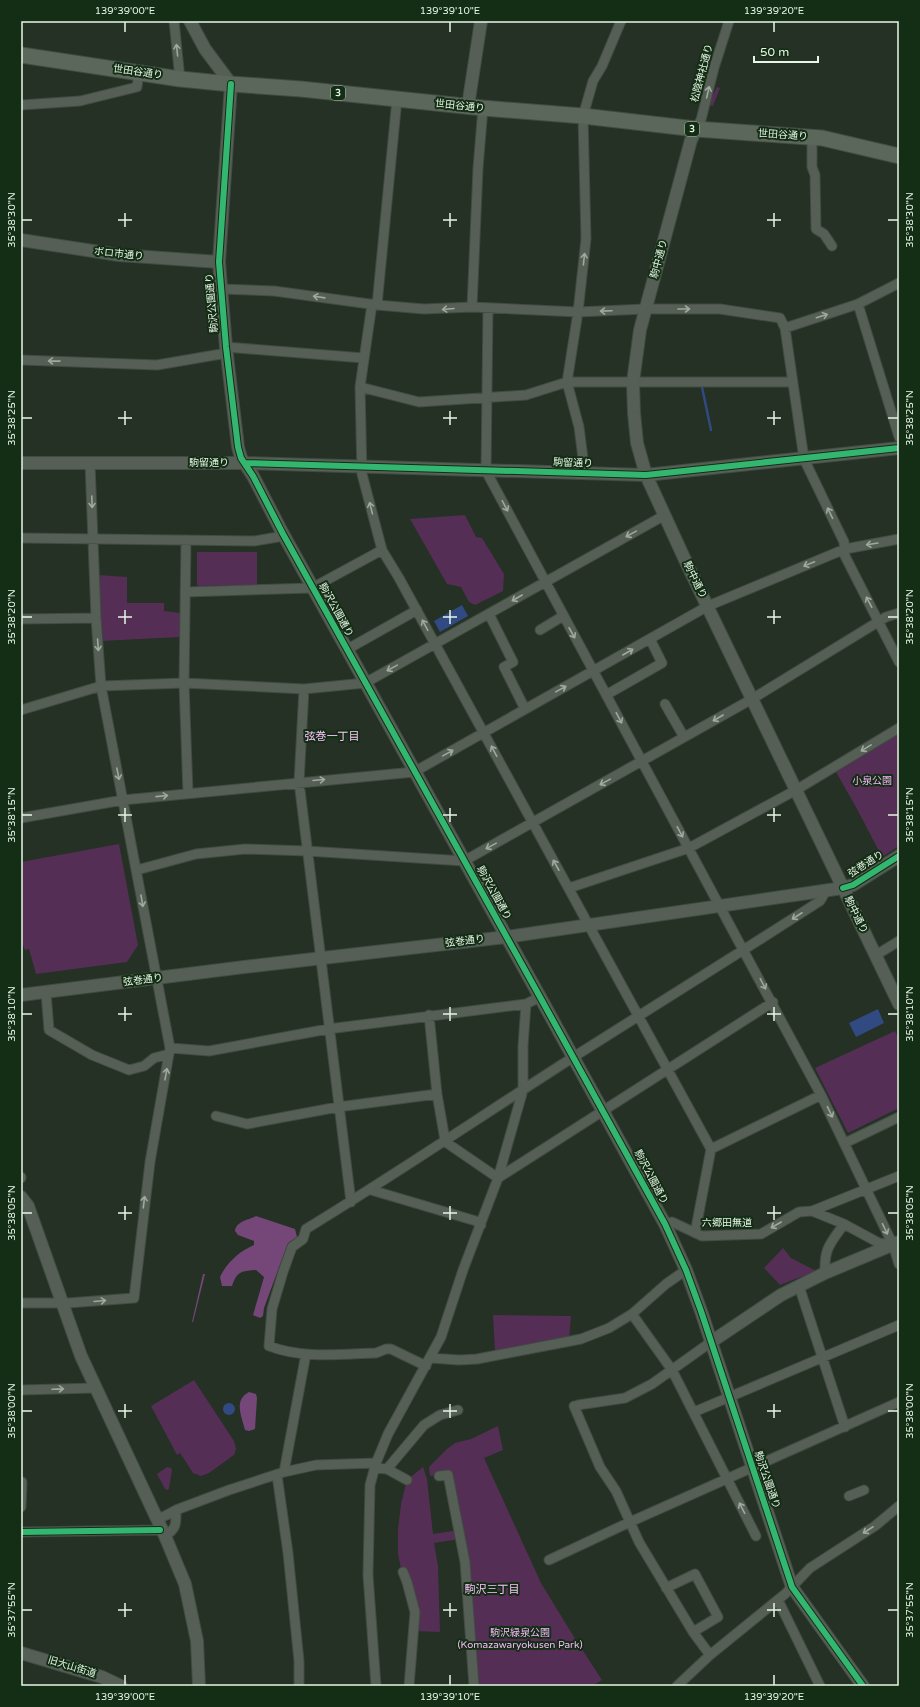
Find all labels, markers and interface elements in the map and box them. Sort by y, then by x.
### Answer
text: 139°39'00"E [95,5,155,17]
text: 139°39'10"E [420,5,480,17]
text: 139°39'20"E [744,5,804,17]
scale bar [754,38,818,64]
street label: 松陰神社通り [688,42,716,104]
one-way arrow [174,44,181,57]
text: 50 m [760,45,789,59]
street label: 世田谷通り [112,63,164,81]
road number: 3 [331,86,345,100]
one-way arrow [705,86,712,99]
street label: 世田谷通り [435,97,485,115]
road number: 3 [685,122,699,136]
street label: 世田谷通り [758,127,808,143]
text: 35°38'30"N [6,192,18,248]
text: 35°38'30"N [904,192,916,248]
street label: 駒中通り [648,238,670,280]
street label: ボロ市通り [94,245,144,263]
one-way arrow [580,253,587,266]
street label: 駒沢公園通り [203,273,221,333]
one-way arrow [313,293,326,301]
one-way arrow [442,305,455,312]
one-way arrow [677,305,690,313]
one-way arrow [600,307,613,315]
one-way arrow [815,312,828,319]
one-way arrow [48,357,61,365]
text: 35°38'25"N [6,390,18,446]
text: 35°38'25"N [904,390,916,446]
street label: 駒留通り [553,456,593,470]
street label: 駒留通り [189,457,229,469]
one-way arrow [88,495,96,508]
one-way arrow [502,499,509,511]
one-way arrow [367,501,374,514]
one-way arrow [826,508,833,520]
one-way arrow [625,531,637,539]
one-way arrow [866,540,879,548]
street label: 駒中通り [681,559,709,601]
one-way arrow [803,561,815,569]
street label: 駒沢公園通り [316,581,356,639]
text: 35°38'20"N [6,589,18,645]
text: 35°38'20"N [904,589,916,645]
one-way arrow [511,594,523,602]
one-way arrow [865,596,872,608]
one-way arrow [420,619,428,631]
one-way arrow [569,627,577,639]
one-way arrow [94,639,101,652]
one-way arrow [622,647,634,655]
one-way arrow [386,665,398,673]
one-way arrow [555,685,567,692]
one-way arrow [615,712,623,724]
one-way arrow [712,715,724,723]
district label: 弦巻一丁目 [305,730,360,743]
one-way arrow [861,744,872,752]
one-way arrow [489,745,497,757]
one-way arrow [442,748,454,756]
one-way arrow [115,767,123,780]
park label: 小泉公園 [852,775,892,787]
one-way arrow [313,777,326,784]
one-way arrow [599,779,611,787]
text: 35°38'15"N [6,787,18,843]
text: 35°38'15"N [904,787,916,843]
one-way arrow [155,792,168,800]
one-way arrow [677,826,685,838]
one-way arrow [485,842,497,850]
street label: 弦巻通り [846,848,886,880]
one-way arrow [551,859,559,871]
street label: 駒沢公園通り [474,864,514,922]
street label: 駒中通り [842,894,870,936]
one-way arrow [138,895,146,908]
one-way arrow [791,912,803,920]
street label: 弦巻通り [444,933,486,949]
street label: 弦巻通り [122,972,164,988]
one-way arrow [760,978,767,990]
text: 35°38'10"N [6,986,18,1042]
text: 35°38'10"N [904,986,916,1042]
one-way arrow [162,1068,170,1081]
one-way arrow [827,1106,834,1118]
street label: 駒沢公園通り [632,1148,670,1206]
text: 35°38'05"N [6,1185,18,1241]
text: 35°38'05"N [904,1185,916,1241]
one-way arrow [140,1196,148,1209]
street label: 六郷田無道 [702,1217,752,1229]
one-way arrow [770,1222,782,1230]
one-way arrow [882,1223,889,1235]
one-way arrow [93,1297,106,1304]
text: 35°38'00"N [6,1383,18,1439]
text: 35°38'00"N [904,1383,916,1439]
one-way arrow [51,1385,64,1393]
street label: 駒沢公園通り [752,1450,782,1510]
one-way arrow [738,1502,745,1514]
one-way arrow [863,1526,874,1534]
text: 35°37'55"N [6,1582,18,1638]
text: 35°37'55"N [904,1582,916,1638]
district label: 駒沢三丁目 [465,1583,520,1596]
park label: 駒沢緑泉公園 (Komazawaryokusen Park) [457,1627,583,1651]
street label: 旧大山街道 [46,1654,98,1680]
text: 139°39'00"E [95,1691,155,1703]
text: 139°39'10"E [420,1691,480,1703]
text: 139°39'20"E [744,1691,804,1703]

